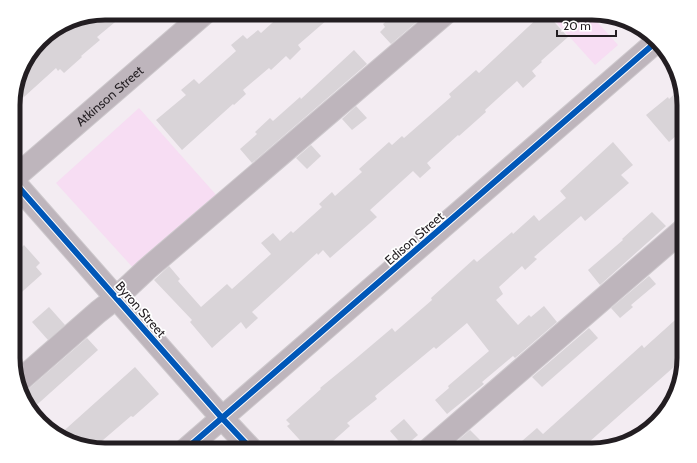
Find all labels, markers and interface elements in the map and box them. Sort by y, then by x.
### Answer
scale bar [557,12,616,38]
text: 20 m [563,18,591,33]
street label: Atkinson Street [72,62,147,129]
street label: Edison Street [381,208,447,268]
street label: Byron Street [112,278,170,341]

